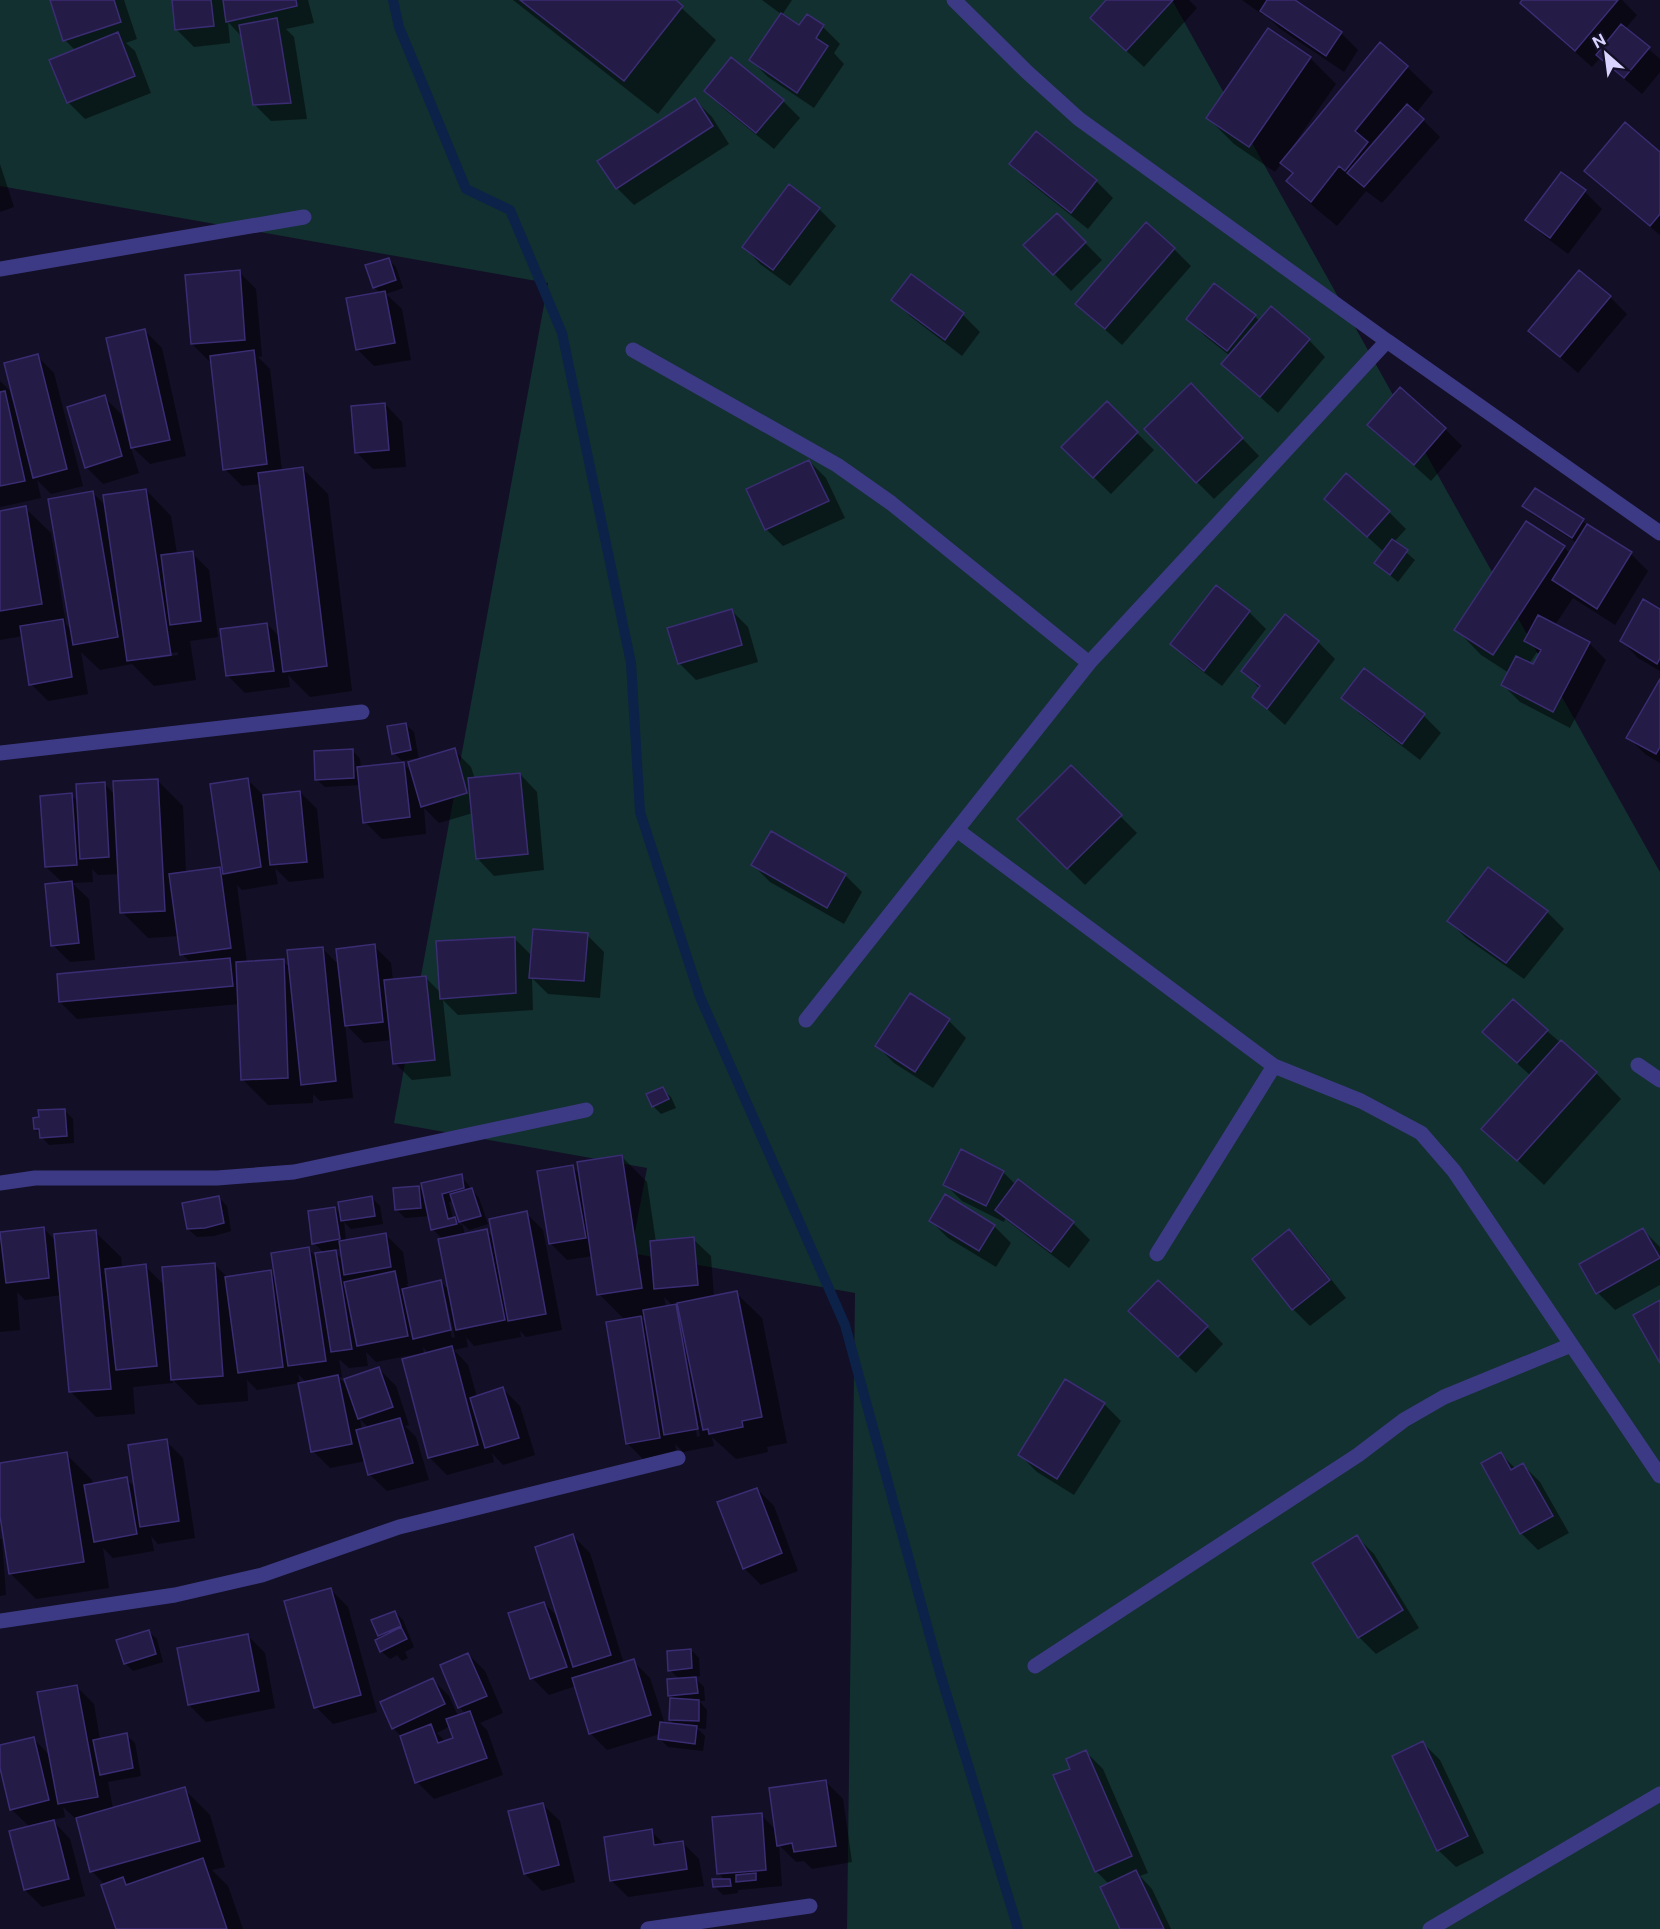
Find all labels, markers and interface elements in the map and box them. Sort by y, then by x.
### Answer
north arrow [1576,24,1636,84]
text: N [1589,30,1609,53]

